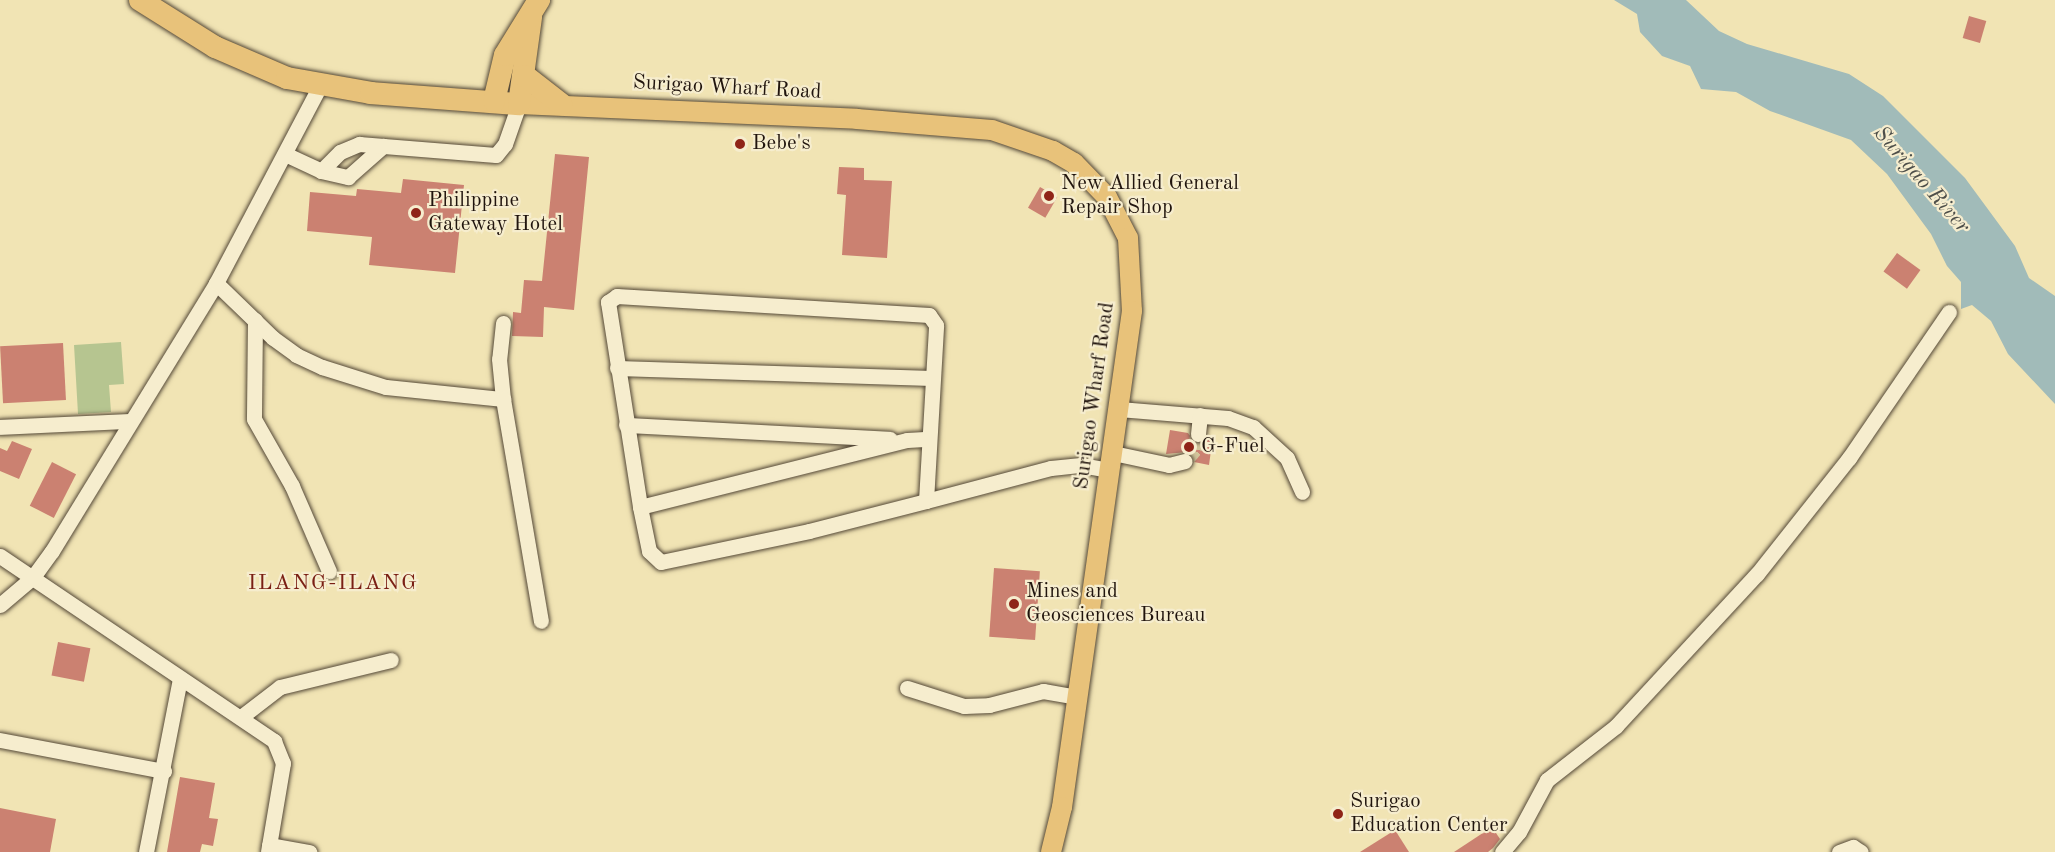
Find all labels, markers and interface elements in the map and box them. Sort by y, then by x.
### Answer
street label: Surigao Wharf Road [632,70,822,106]
water label: Surigao River [1867,121,1975,239]
place label: Bebe's [752,131,811,157]
marker: Bebe's [733,137,747,151]
place label: New Allied General Repair Shop [1061,171,1239,221]
place label: Philippine Gateway Hotel [428,188,563,238]
marker: New Allied General Repair Shop [1042,189,1056,203]
marker: Philippine Gateway Hotel [409,206,423,220]
street label: Surigao Wharf Road [1069,301,1121,491]
place label: G-Fuel [1201,434,1265,460]
marker: G-Fuel [1182,440,1196,454]
district label: ILANG-ILANG [248,571,418,597]
place label: Mines and Geosciences Bureau [1026,579,1206,629]
marker: Mines and Geosciences Bureau [1007,597,1021,611]
place label: Surigao Education Center [1350,789,1508,839]
marker: Surigao Education Center [1331,807,1345,821]

